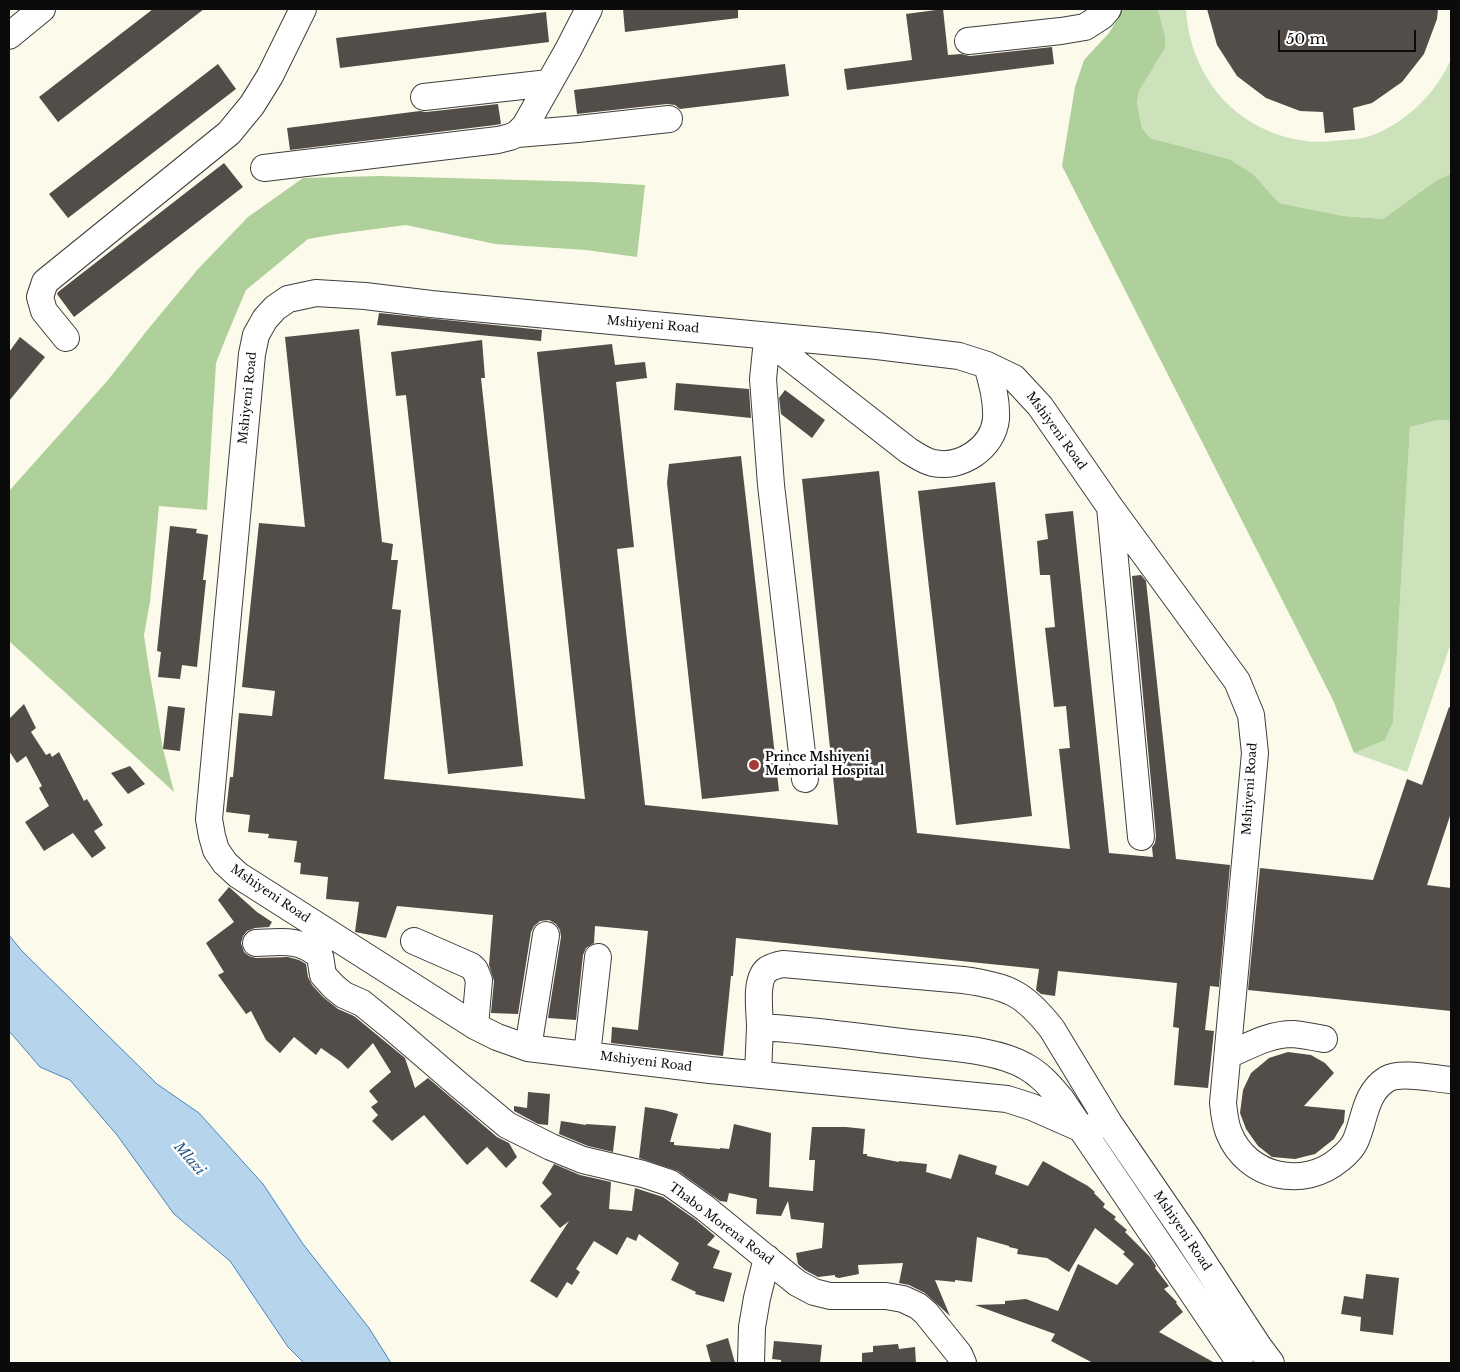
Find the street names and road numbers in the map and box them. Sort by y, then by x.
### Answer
street label: Mshiyeni Road [606,314,700,336]
street label: Mshiyeni Road [236,351,260,445]
street label: Mshiyeni Road [1023,389,1089,473]
street label: Mshiyeni Road [1240,742,1260,836]
street label: Mshiyeni Road [228,862,312,926]
street label: Mshiyeni Road [599,1049,693,1075]
street label: Thabo Morena Road [666,1180,776,1268]
street label: Mshiyeni Road [1150,1189,1214,1273]

